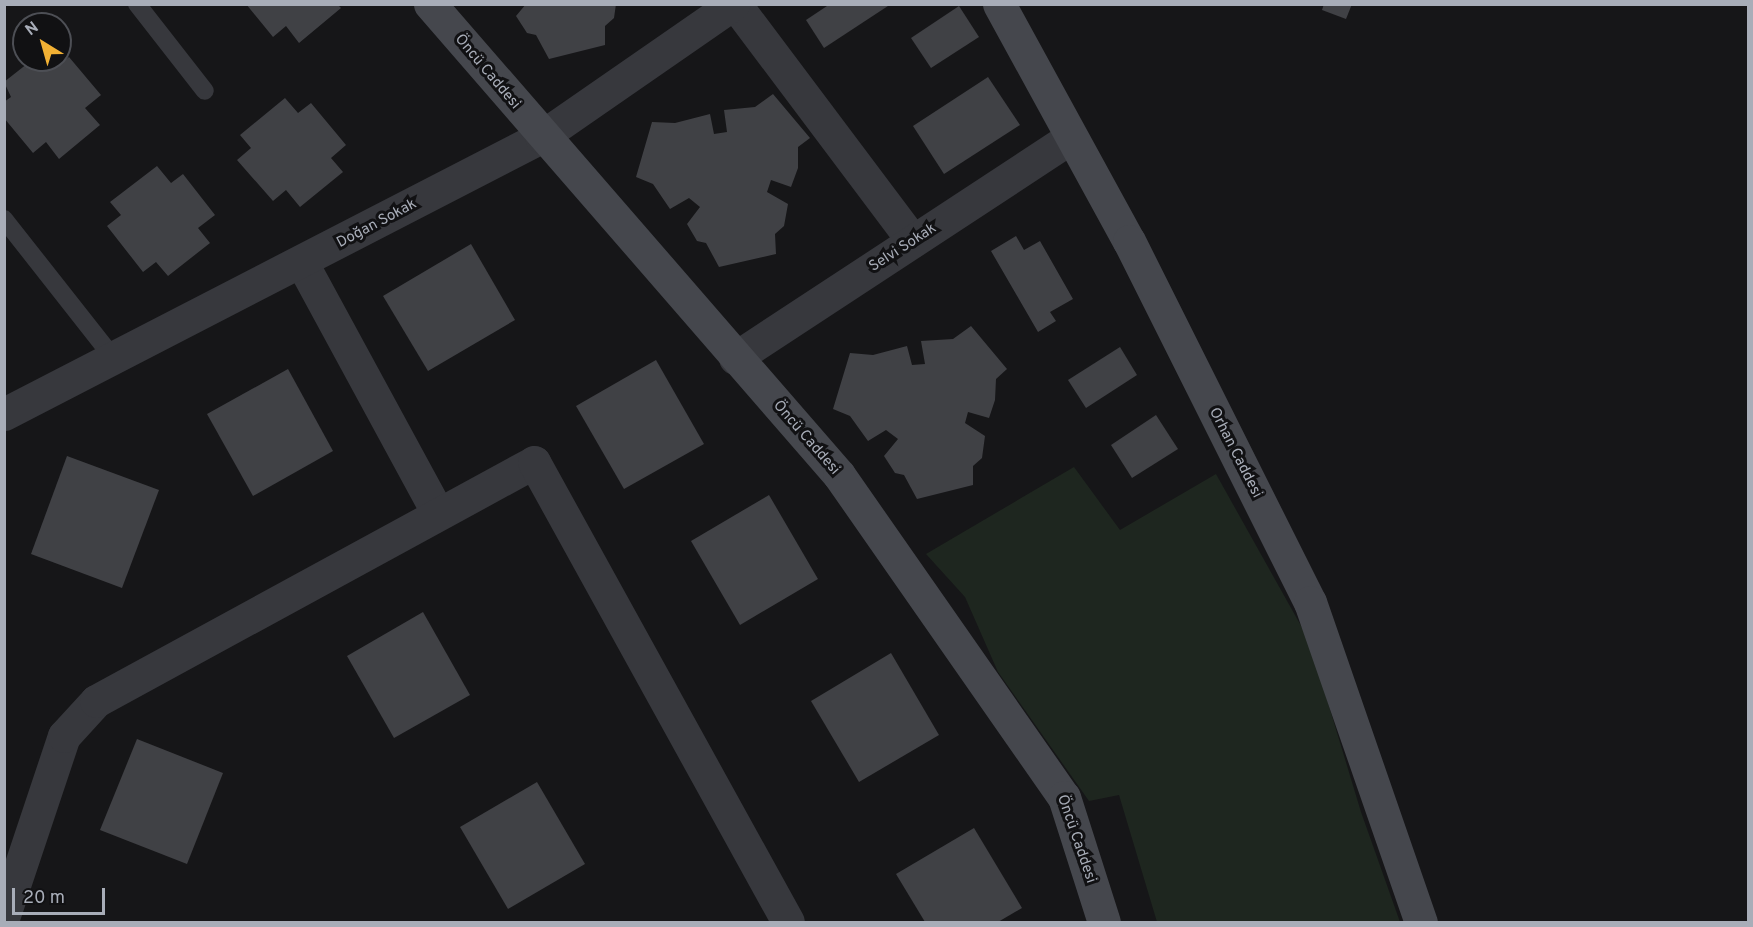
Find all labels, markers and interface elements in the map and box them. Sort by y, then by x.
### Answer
north arrow [12,12,72,72]
text: N [22,18,43,41]
street label: Öncü Caddesi [450,31,524,113]
street label: Doğan Sokak [334,195,420,253]
street label: Selvi Sokak [866,220,940,276]
street label: Öncü Caddesi [769,397,843,479]
street label: Orhan Caddesi [1205,405,1265,501]
street label: Öncü Caddesi [1052,792,1100,886]
scale bar [15,876,108,914]
text: 20 m [23,887,65,910]

